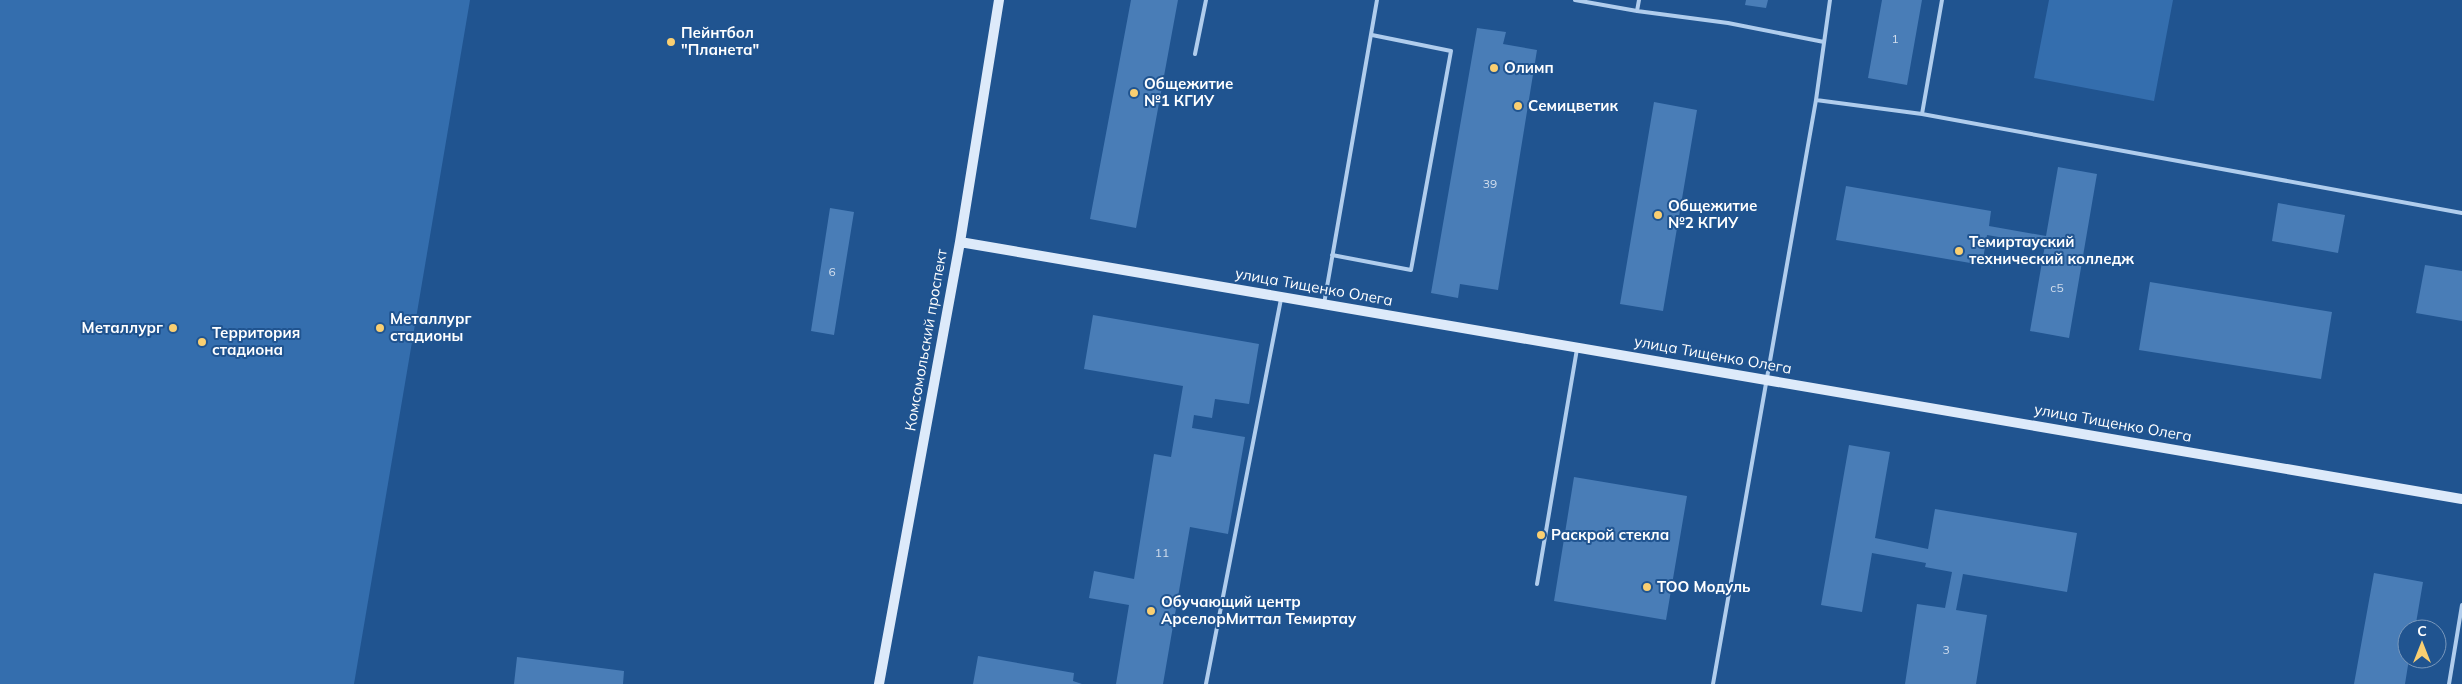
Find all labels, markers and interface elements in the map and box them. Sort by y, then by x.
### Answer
place label: Пейнтбол "Планета" [681,23,759,59]
house number: 1 [1891,31,1899,46]
marker: Пейнтбол "Планета" [665,36,677,48]
place label: Олимп [1504,58,1554,77]
marker: Олимп [1488,62,1500,74]
place label: Общежитие №1 КГИУ [1144,74,1233,110]
marker: Общежитие №1 КГИУ [1128,87,1140,99]
place label: Семицветик [1528,96,1618,115]
marker: Семицветик [1512,100,1524,112]
house number: 39 [1483,176,1497,191]
place label: Общежитие №2 КГИУ [1668,196,1757,232]
marker: Общежитие №2 КГИУ [1652,209,1664,221]
place label: Темиртауский технический колледж [1969,232,2134,268]
marker: Темиртауский технический колледж [1953,245,1965,257]
street label: Комсомольский проспект [900,247,951,432]
street label: улица Тищенко Олега [1234,263,1394,310]
house number: 6 [828,264,836,279]
house number: с5 [2050,280,2064,295]
place label: Металлург стадионы [390,309,471,345]
place label: Металлург [82,318,163,337]
marker: Металлург [167,322,179,334]
marker: Металлург стадионы [374,322,386,334]
place label: Территория стадиона [212,323,300,359]
street label: улица Тищенко Олега [1633,331,1793,378]
marker: Территория стадиона [196,336,208,348]
street label: улица Тищенко Олега [2033,399,2193,446]
place label: Раскрой стекла [1551,525,1669,544]
marker: Раскрой стекла [1535,529,1547,541]
house number: 11 [1155,545,1169,560]
place label: ТОО Модуль [1657,577,1751,596]
marker: ТОО Модуль [1641,581,1653,593]
place label: Обучающий центр АрселорМиттал Темиртау [1161,592,1357,628]
marker: Обучающий центр АрселорМиттал Темиртау [1145,605,1157,617]
north arrow [2397,619,2447,669]
text: С [2417,622,2427,640]
house number: 3 [1942,642,1950,657]

